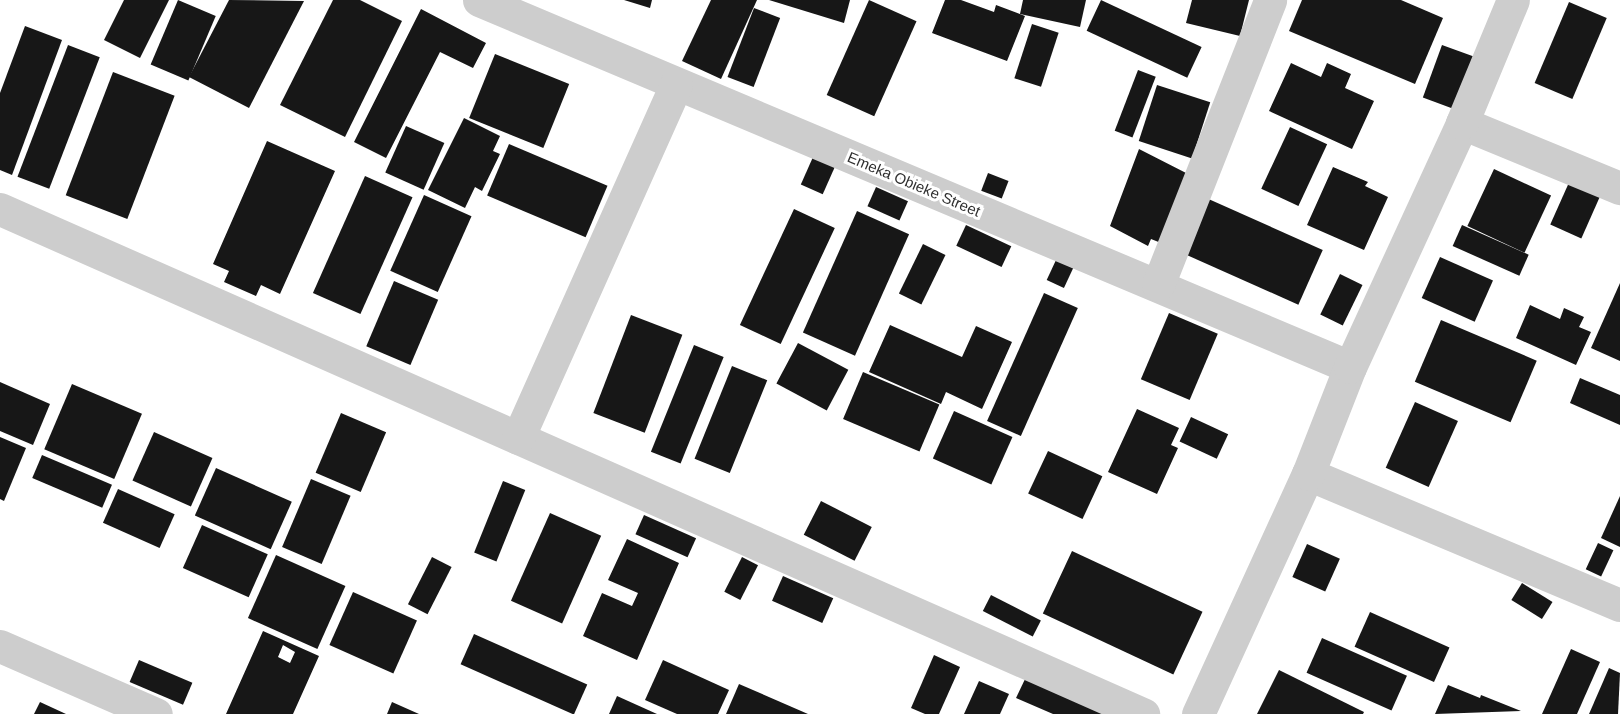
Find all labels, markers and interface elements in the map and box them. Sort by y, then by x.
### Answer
street label: Emeka Obieke Street [845,148,983,220]

